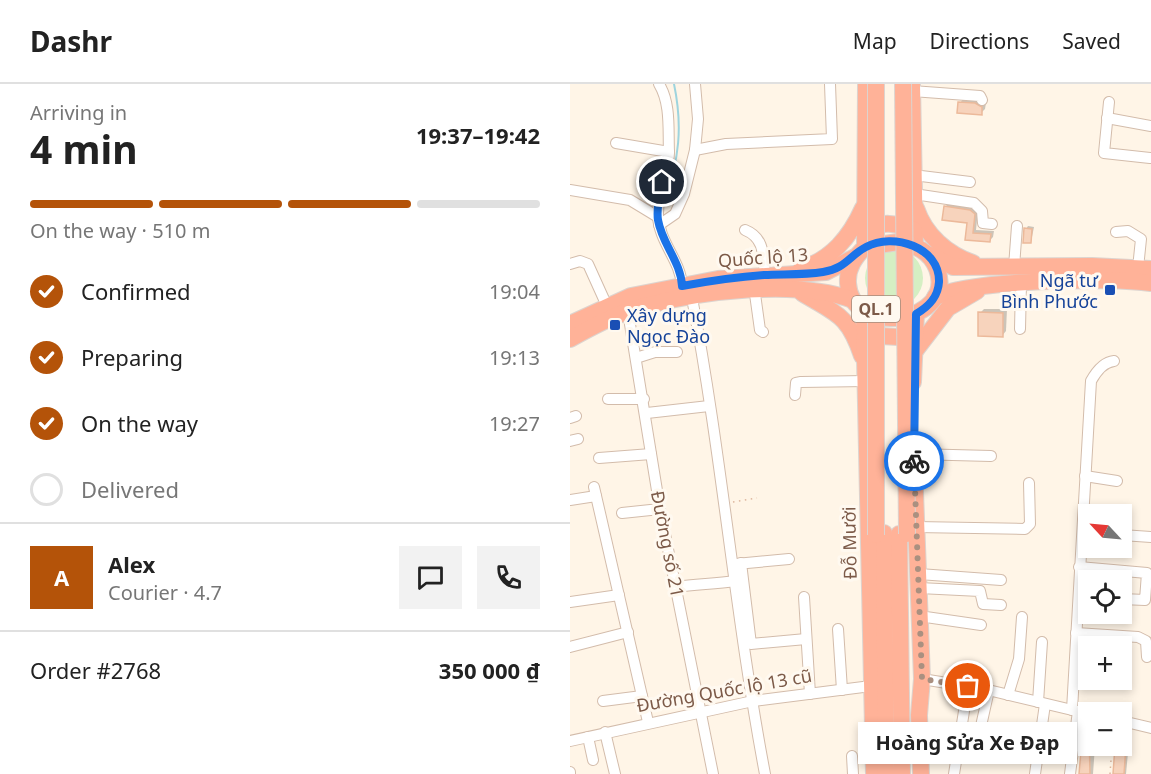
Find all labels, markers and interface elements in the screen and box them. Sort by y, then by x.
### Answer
text: Dashr [30,22,112,60]
text: Map [853,27,897,55]
text: Directions [930,27,1029,55]
text: Saved [1062,27,1121,55]
text: Arriving in [30,99,127,126]
text: 19:37–19:42 [416,120,540,150]
text: 4 min [30,122,137,175]
pin [636,156,687,207]
icon: home [645,165,678,198]
text: On the way · 510 m [30,217,210,244]
street label: Quốc lộ 13 [717,242,809,272]
place label: Ngã tư Bình Phước [1001,268,1099,313]
icon: check [30,275,63,308]
text: Confirmed [81,276,191,306]
text: 19:04 [489,278,540,305]
marker: Ngã tư Bình Phước [1103,283,1117,297]
road number: QL.1 [852,296,900,322]
place label: Xây dựng Ngọc Đào [627,303,710,348]
marker: Xây dựng Ngọc Đào [608,318,622,332]
icon: check [30,341,63,374]
text: Preparing [81,342,183,372]
text: 19:13 [489,344,540,371]
icon: check [30,407,63,440]
text: On the way [81,408,198,438]
text: 19:27 [489,410,540,437]
courier [884,431,944,491]
icon: bike [898,445,931,478]
text: Delivered [81,474,179,504]
street label: Đường số 21 [646,489,690,599]
north arrow [1078,504,1132,558]
map controls [1078,504,1132,756]
street label: Đỗ Mười [836,506,862,580]
button: chat [399,546,462,609]
button: phone [477,546,540,609]
text: Alex [108,549,155,579]
text: A [54,562,69,592]
button: locate [1078,570,1132,624]
text: Courier · 4.7 [108,579,222,606]
button: + [1078,636,1132,690]
text: Order #2768 [30,655,161,685]
text: 350 000 ₫ [439,655,540,685]
pin [942,660,993,711]
street label: Đường Quốc lộ 13 cũ [634,663,814,717]
icon: bag [951,669,984,702]
button: − [1078,702,1132,756]
callout: Hoàng Sửa Xe Đạp [858,722,1078,764]
text: Hoàng Sửa Xe Đạp [876,729,1059,756]

